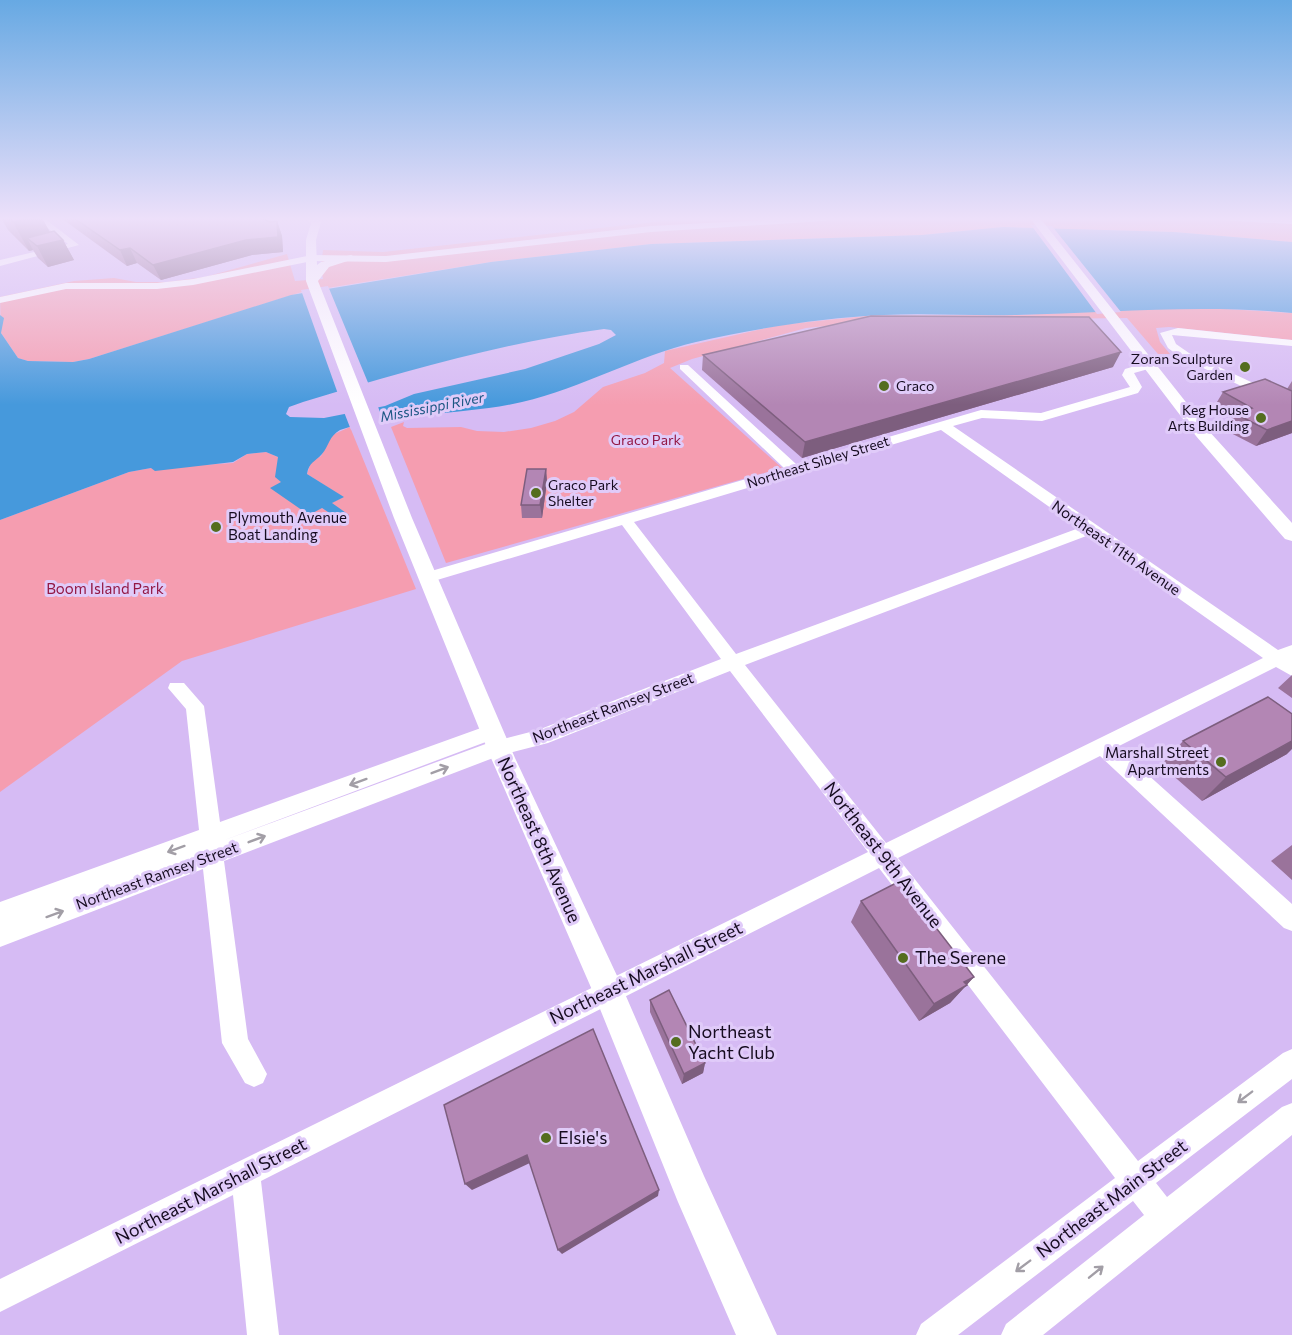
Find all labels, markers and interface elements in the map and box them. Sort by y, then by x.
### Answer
place label: Zoran Sculpture Garden [1131,350,1233,383]
marker: Zoran Sculpture Garden [1238,360,1252,374]
place label: Graco [896,377,934,394]
marker: Graco [877,379,891,393]
water label: Mississippi River [379,388,486,425]
place label: Keg House Arts Building [1168,401,1249,434]
marker: Keg House Arts Building [1254,411,1268,425]
park label: Graco Park [611,431,682,448]
street label: Northeast Sibley Street [745,432,891,491]
place label: Graco Park Shelter [548,476,619,509]
marker: Graco Park Shelter [529,486,543,500]
street label: Northeast 11th Avenue [1049,496,1184,598]
place label: Plymouth Avenue Boat Landing [228,508,347,543]
marker: Plymouth Avenue Boat Landing [209,520,223,534]
park label: Boom Island Park [46,579,164,597]
street label: Northeast Ramsey Street [530,668,696,746]
place label: Marshall Street Apartments [1105,743,1209,778]
street label: Northeast 8th Avenue [493,753,586,926]
marker: Marshall Street Apartments [1214,755,1228,769]
one-way arrow [430,764,448,775]
one-way arrow [350,777,368,788]
street label: Northeast 9th Avenue [820,777,948,932]
one-way arrow [247,833,266,844]
street label: Northeast Ramsey Street [73,837,240,913]
one-way arrow [167,845,185,856]
one-way arrow [45,908,64,919]
street label: Northeast Marshall Street [546,916,746,1028]
place label: The Serene [915,946,1006,968]
marker: The Serene [896,951,910,965]
place label: Northeast Yacht Club [688,1020,775,1063]
marker: Northeast Yacht Club [669,1035,683,1049]
one-way arrow [1238,1091,1254,1104]
place label: Elsie's [558,1126,607,1148]
marker: Elsie's [539,1131,553,1145]
street label: Northeast Marshall Street [111,1132,310,1248]
street label: Northeast Main Street [1032,1134,1191,1262]
one-way arrow [1016,1260,1032,1272]
one-way arrow [1087,1266,1103,1279]

